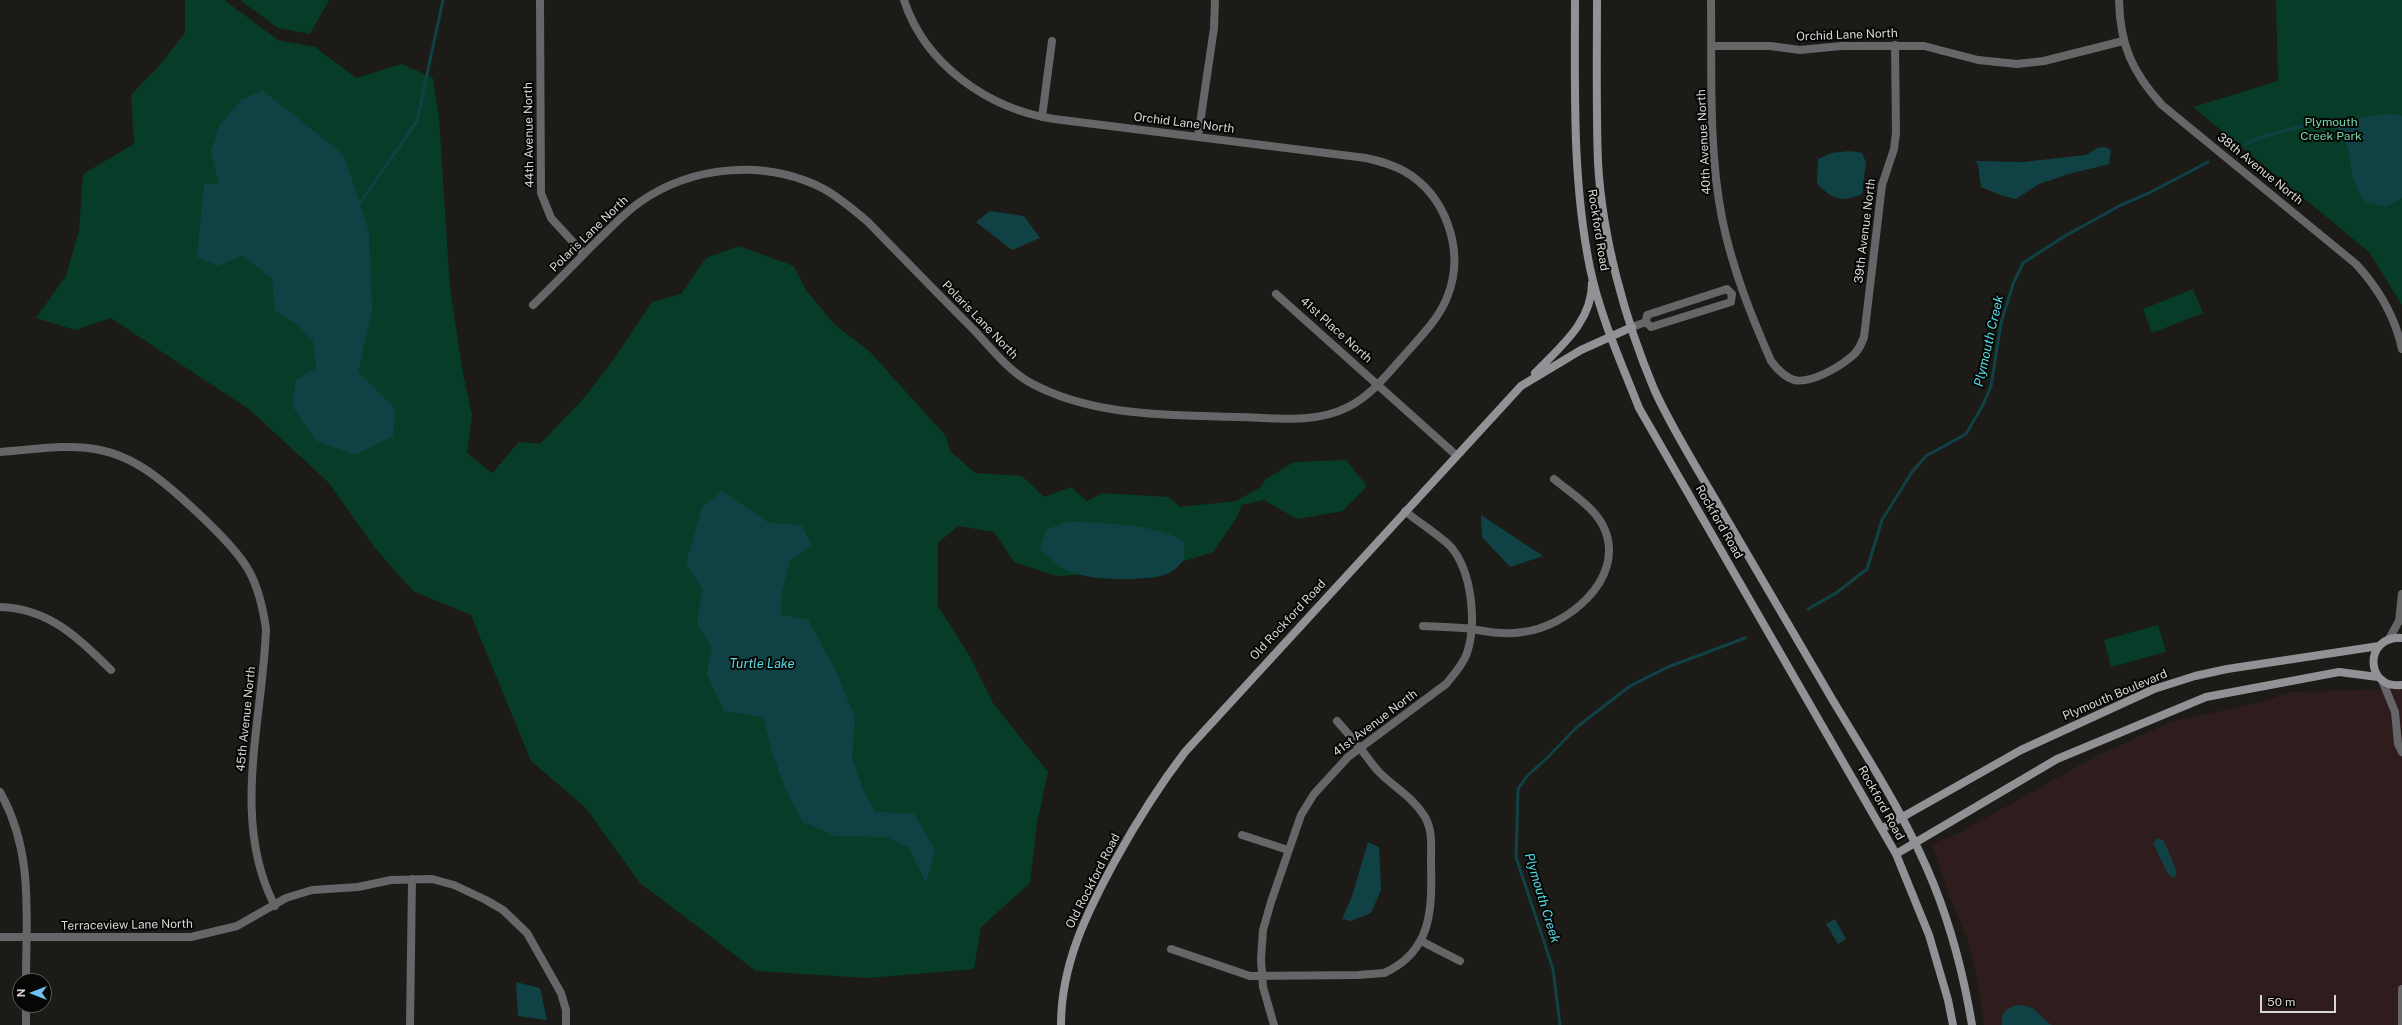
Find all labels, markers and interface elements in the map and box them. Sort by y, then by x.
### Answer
street label: Orchid Lane North [1796,26,1898,44]
street label: 44th Avenue North [521,82,537,188]
street label: 40th Avenue North [1694,89,1714,195]
street label: Orchid Lane North [1133,110,1235,136]
park label: Plymouth Creek Park [2300,115,2362,143]
street label: 38th Avenue North [2214,130,2306,208]
street label: 39th Avenue North [1851,178,1879,284]
street label: Rockford Road [1584,188,1612,272]
street label: Polaris Lane North [547,193,631,275]
street label: Polaris Lane North [939,278,1021,362]
street label: 41st Place North [1297,294,1375,366]
water label: Plymouth Creek [1971,294,2007,388]
street label: Rockford Road [1692,483,1746,561]
street label: Old Rockford Road [1247,577,1329,663]
water label: Turtle Lake [729,656,795,672]
street label: 45th Avenue North [233,666,259,772]
street label: Plymouth Boulevard [2061,666,2169,724]
street label: 41st Avenue North [1330,687,1420,759]
street label: Rockford Road [1855,763,1907,843]
street label: Old Rockford Road [1063,831,1123,931]
water label: Plymouth Creek [1521,851,1563,945]
street label: Terraceview Lane North [61,917,193,933]
north arrow [12,973,52,1013]
scale bar [2262,987,2338,1013]
text: N [15,989,27,997]
text: 50 m [2267,995,2295,1009]

